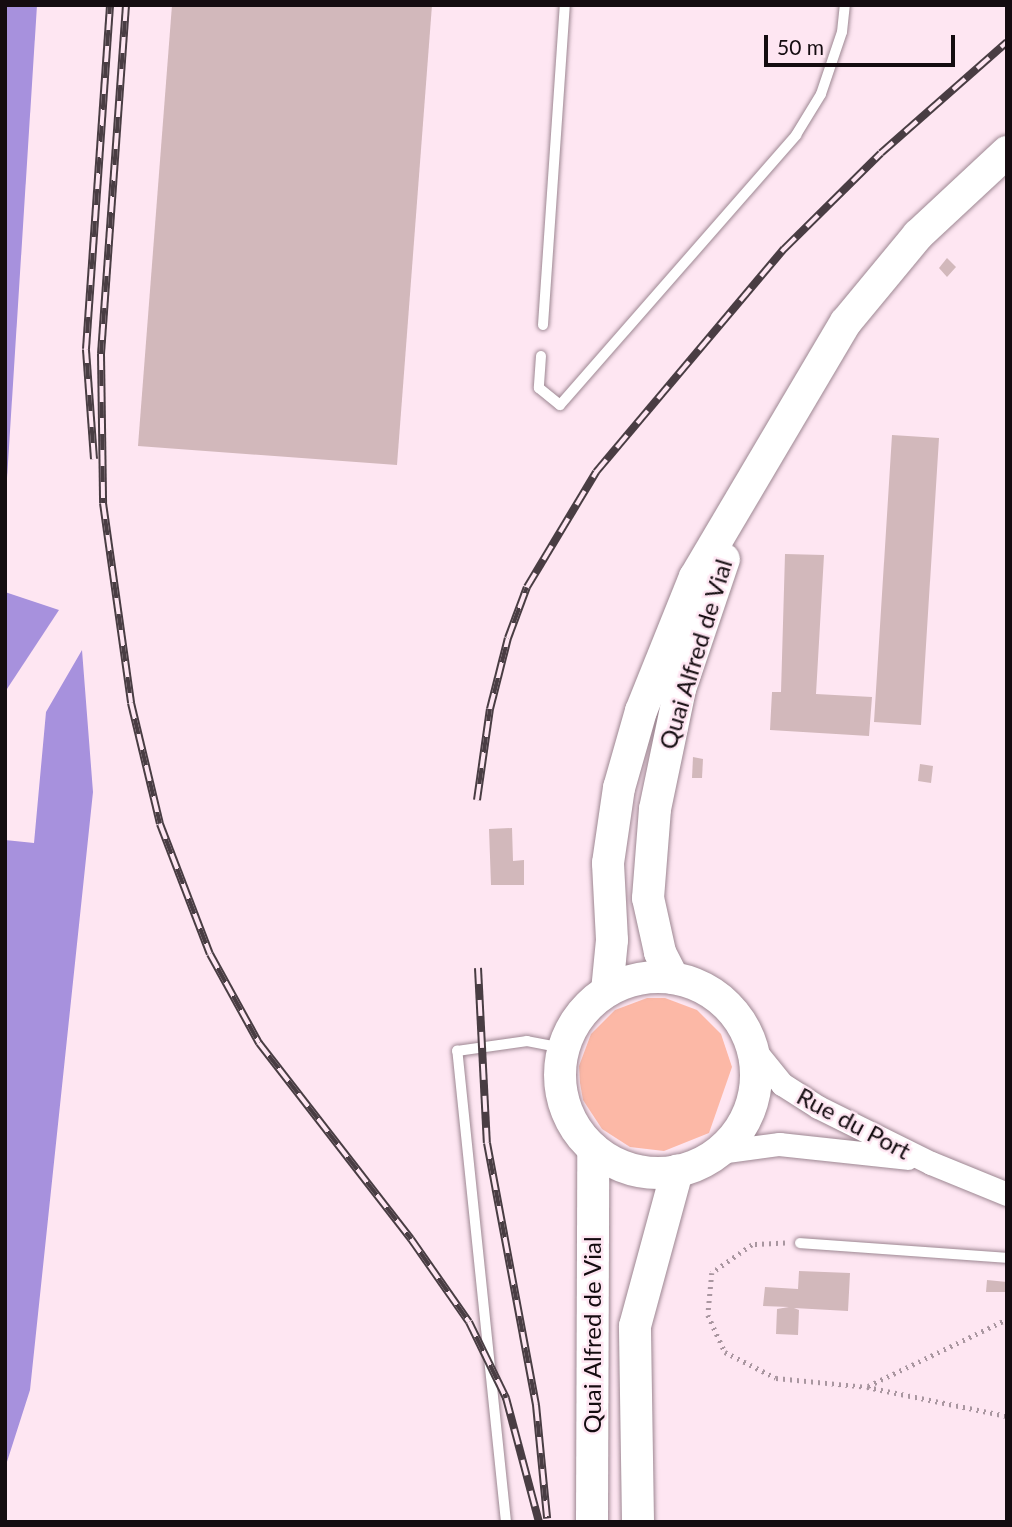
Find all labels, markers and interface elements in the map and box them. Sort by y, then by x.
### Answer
scale bar [767,21,958,65]
text: 50 m [777,34,824,59]
street label: Quai Alfred de Vial [652,555,738,753]
street label: Rue du Port [792,1081,916,1165]
street label: Quai Alfred de Vial [578,1236,606,1434]

